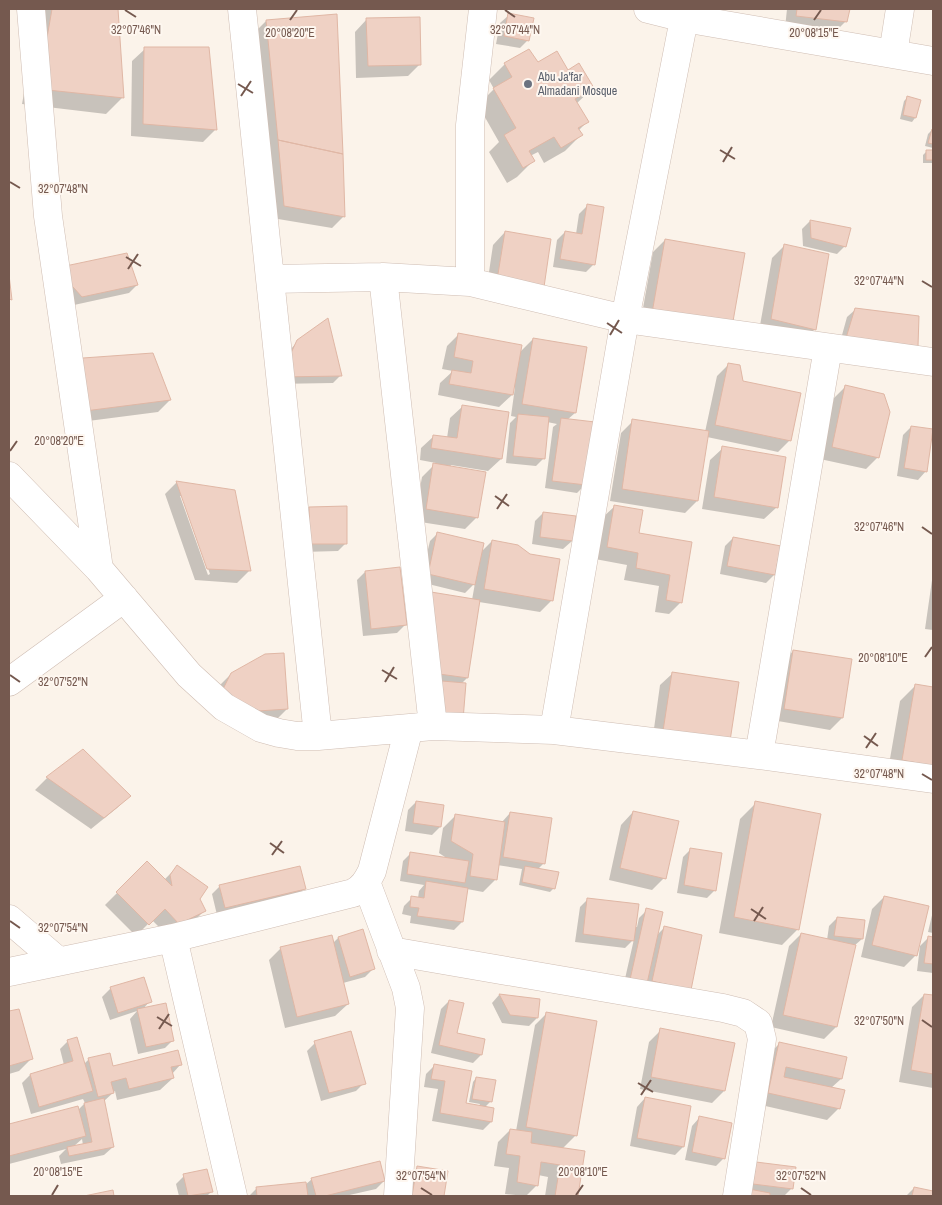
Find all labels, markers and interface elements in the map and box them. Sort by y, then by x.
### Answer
text: 32°07'46"N [111,22,161,38]
text: 32°07'44"N [490,22,540,38]
text: 20°08'20"E [265,25,315,41]
text: 20°08'15"E [789,25,839,41]
place label: Abu Ja'far Almadani Mosque [537,69,617,99]
marker: Abu Ja'far Almadani Mosque [522,78,534,90]
text: 32°07'48"N [38,181,88,197]
text: 32°07'44"N [854,273,904,289]
text: 20°08'20"E [34,433,84,449]
text: 32°07'46"N [854,519,904,535]
text: 20°08'10"E [858,650,908,666]
text: 32°07'52"N [38,674,88,690]
text: 32°07'48"N [854,766,904,782]
text: 32°07'54"N [38,920,88,936]
text: 32°07'50"N [854,1013,904,1029]
text: 20°08'15"E [33,1164,83,1180]
text: 20°08'10"E [558,1164,608,1180]
text: 32°07'54"N [396,1168,446,1184]
text: 32°07'52"N [776,1168,826,1184]

